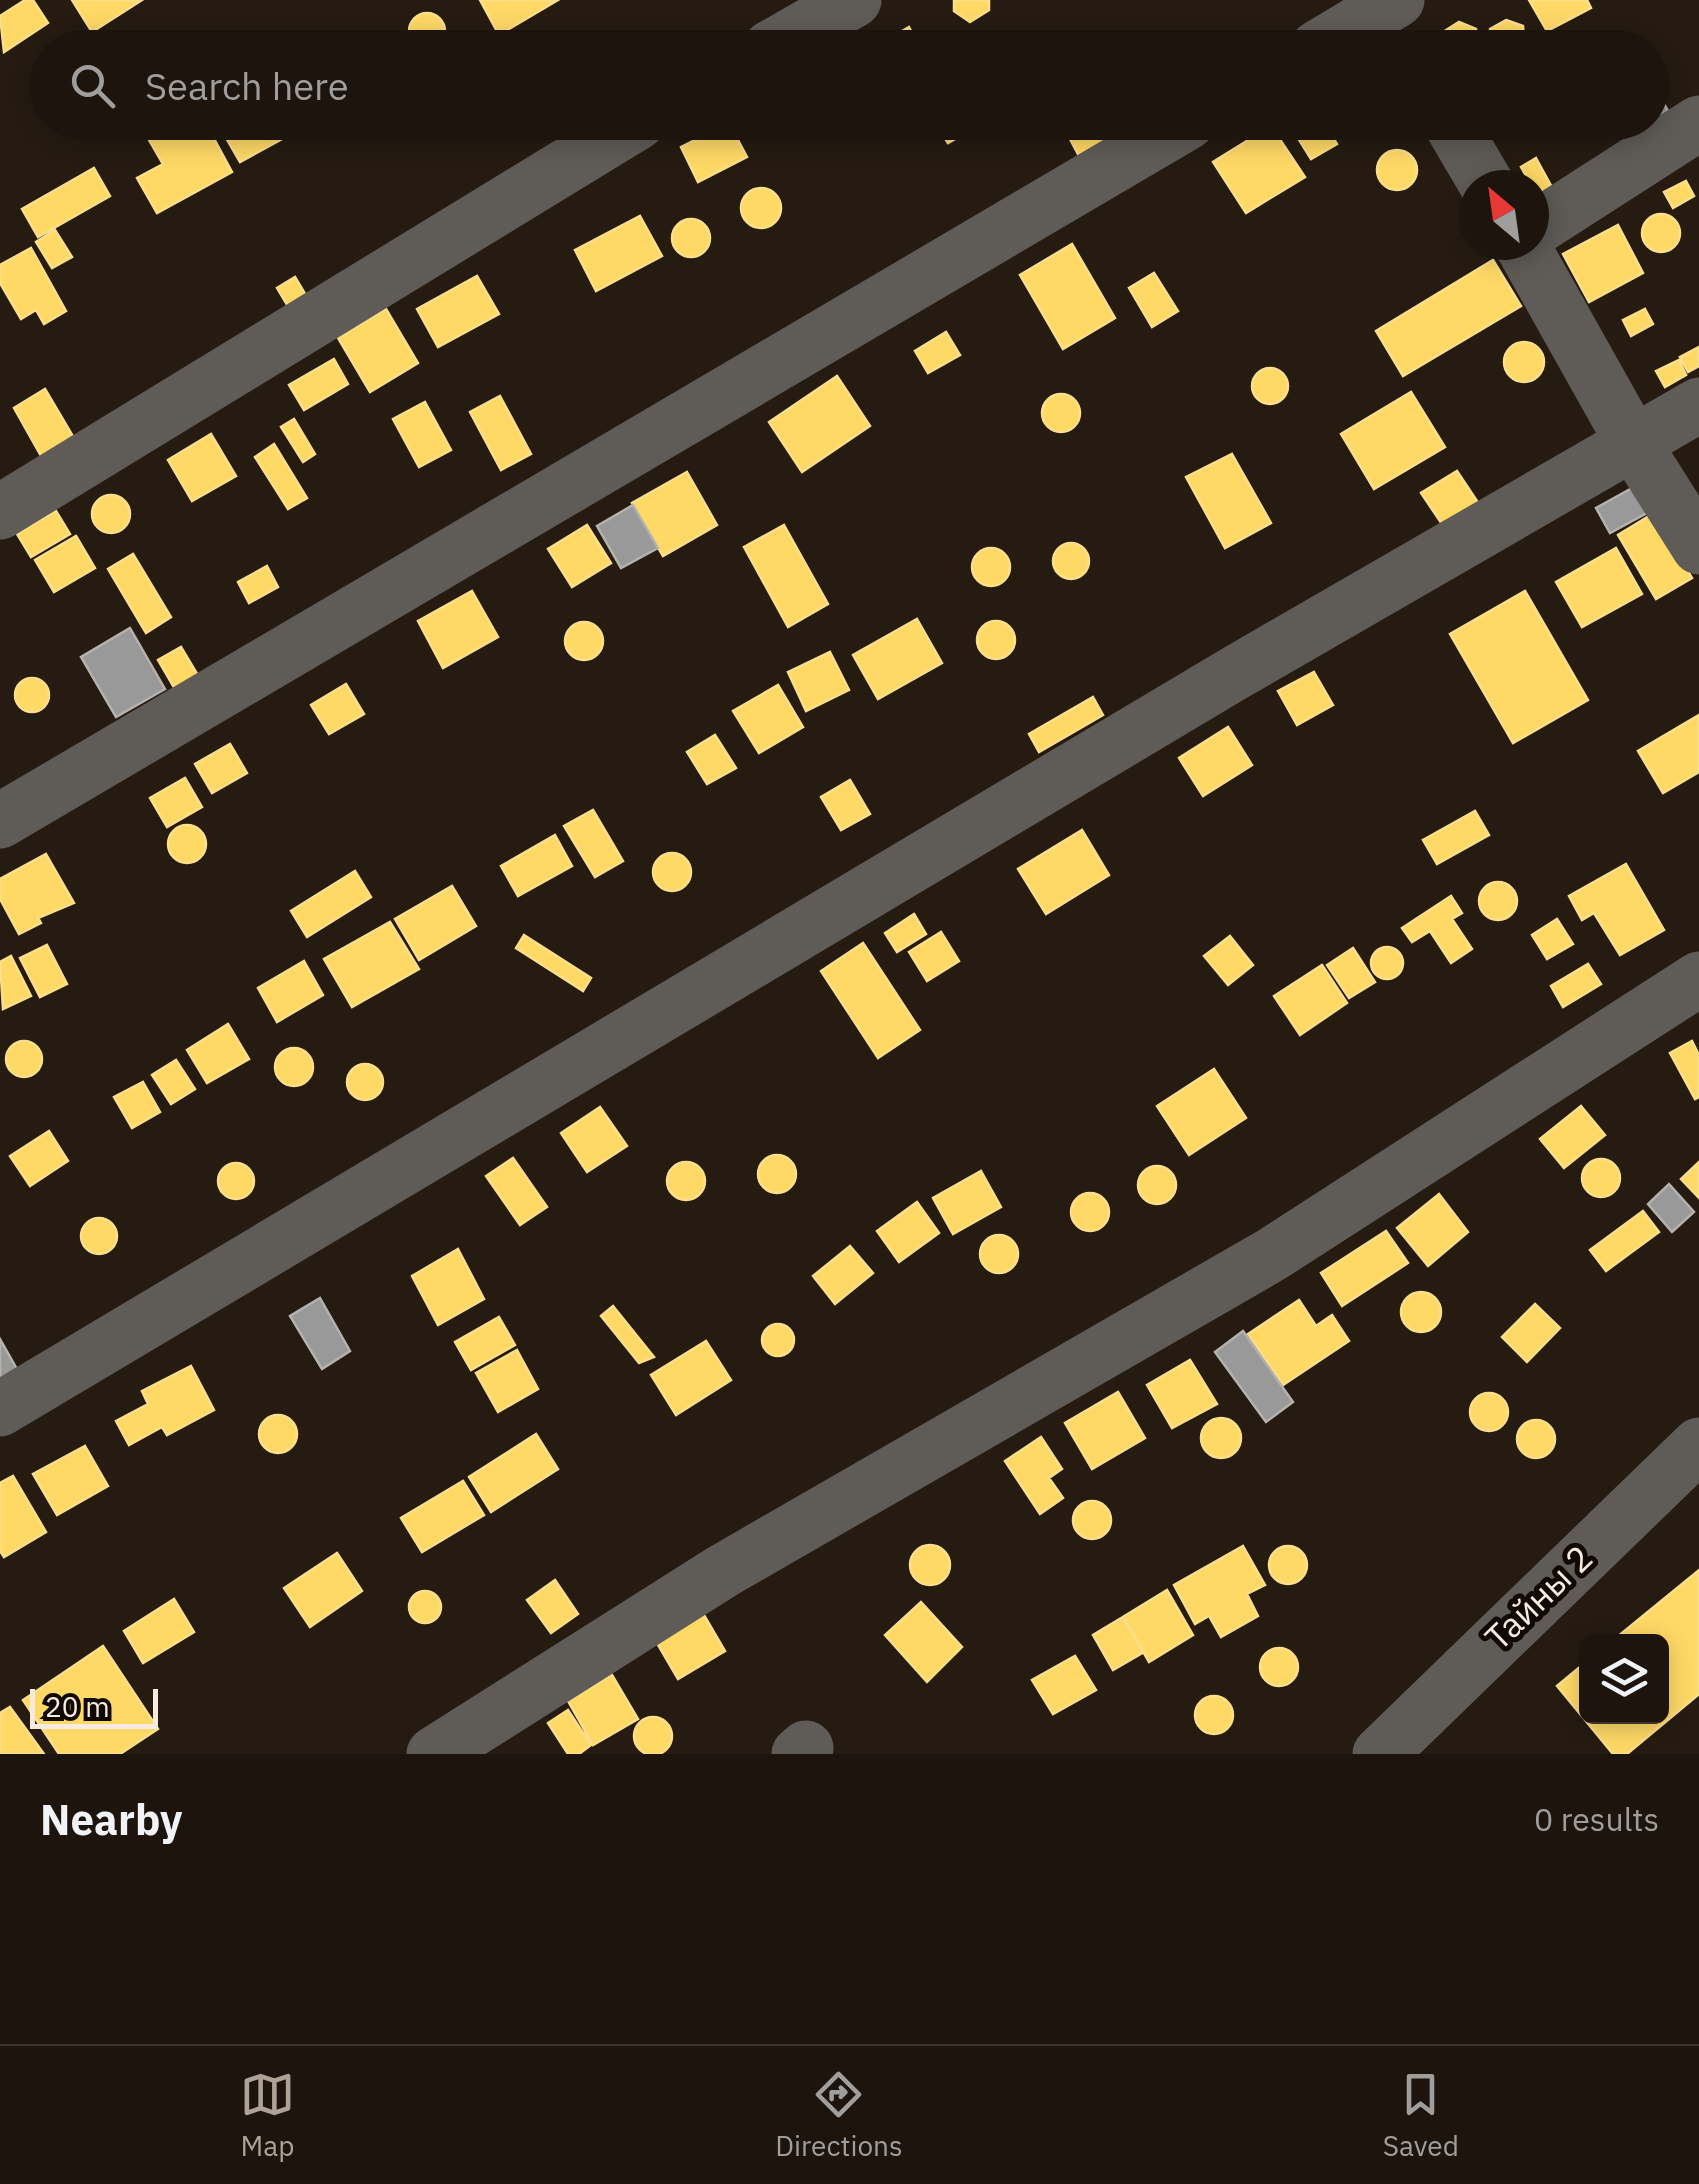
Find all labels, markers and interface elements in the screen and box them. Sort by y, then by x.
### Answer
search box [30,30,1669,140]
icon: search [65,58,120,113]
text: Search here [145,61,349,110]
north arrow [1459,170,1549,260]
street label: Тайны 2 [1475,1535,1602,1660]
map controls [1579,1634,1669,1724]
button: layers [1579,1634,1669,1724]
scale bar [30,1684,158,1728]
text: 20 m [45,1688,110,1725]
text: Nearby [40,1792,182,1847]
text: 0 results [1534,1798,1659,1840]
tab: Map [240,2067,295,2164]
tab: Directions [775,2067,903,2164]
tab: Saved [1383,2067,1459,2164]

